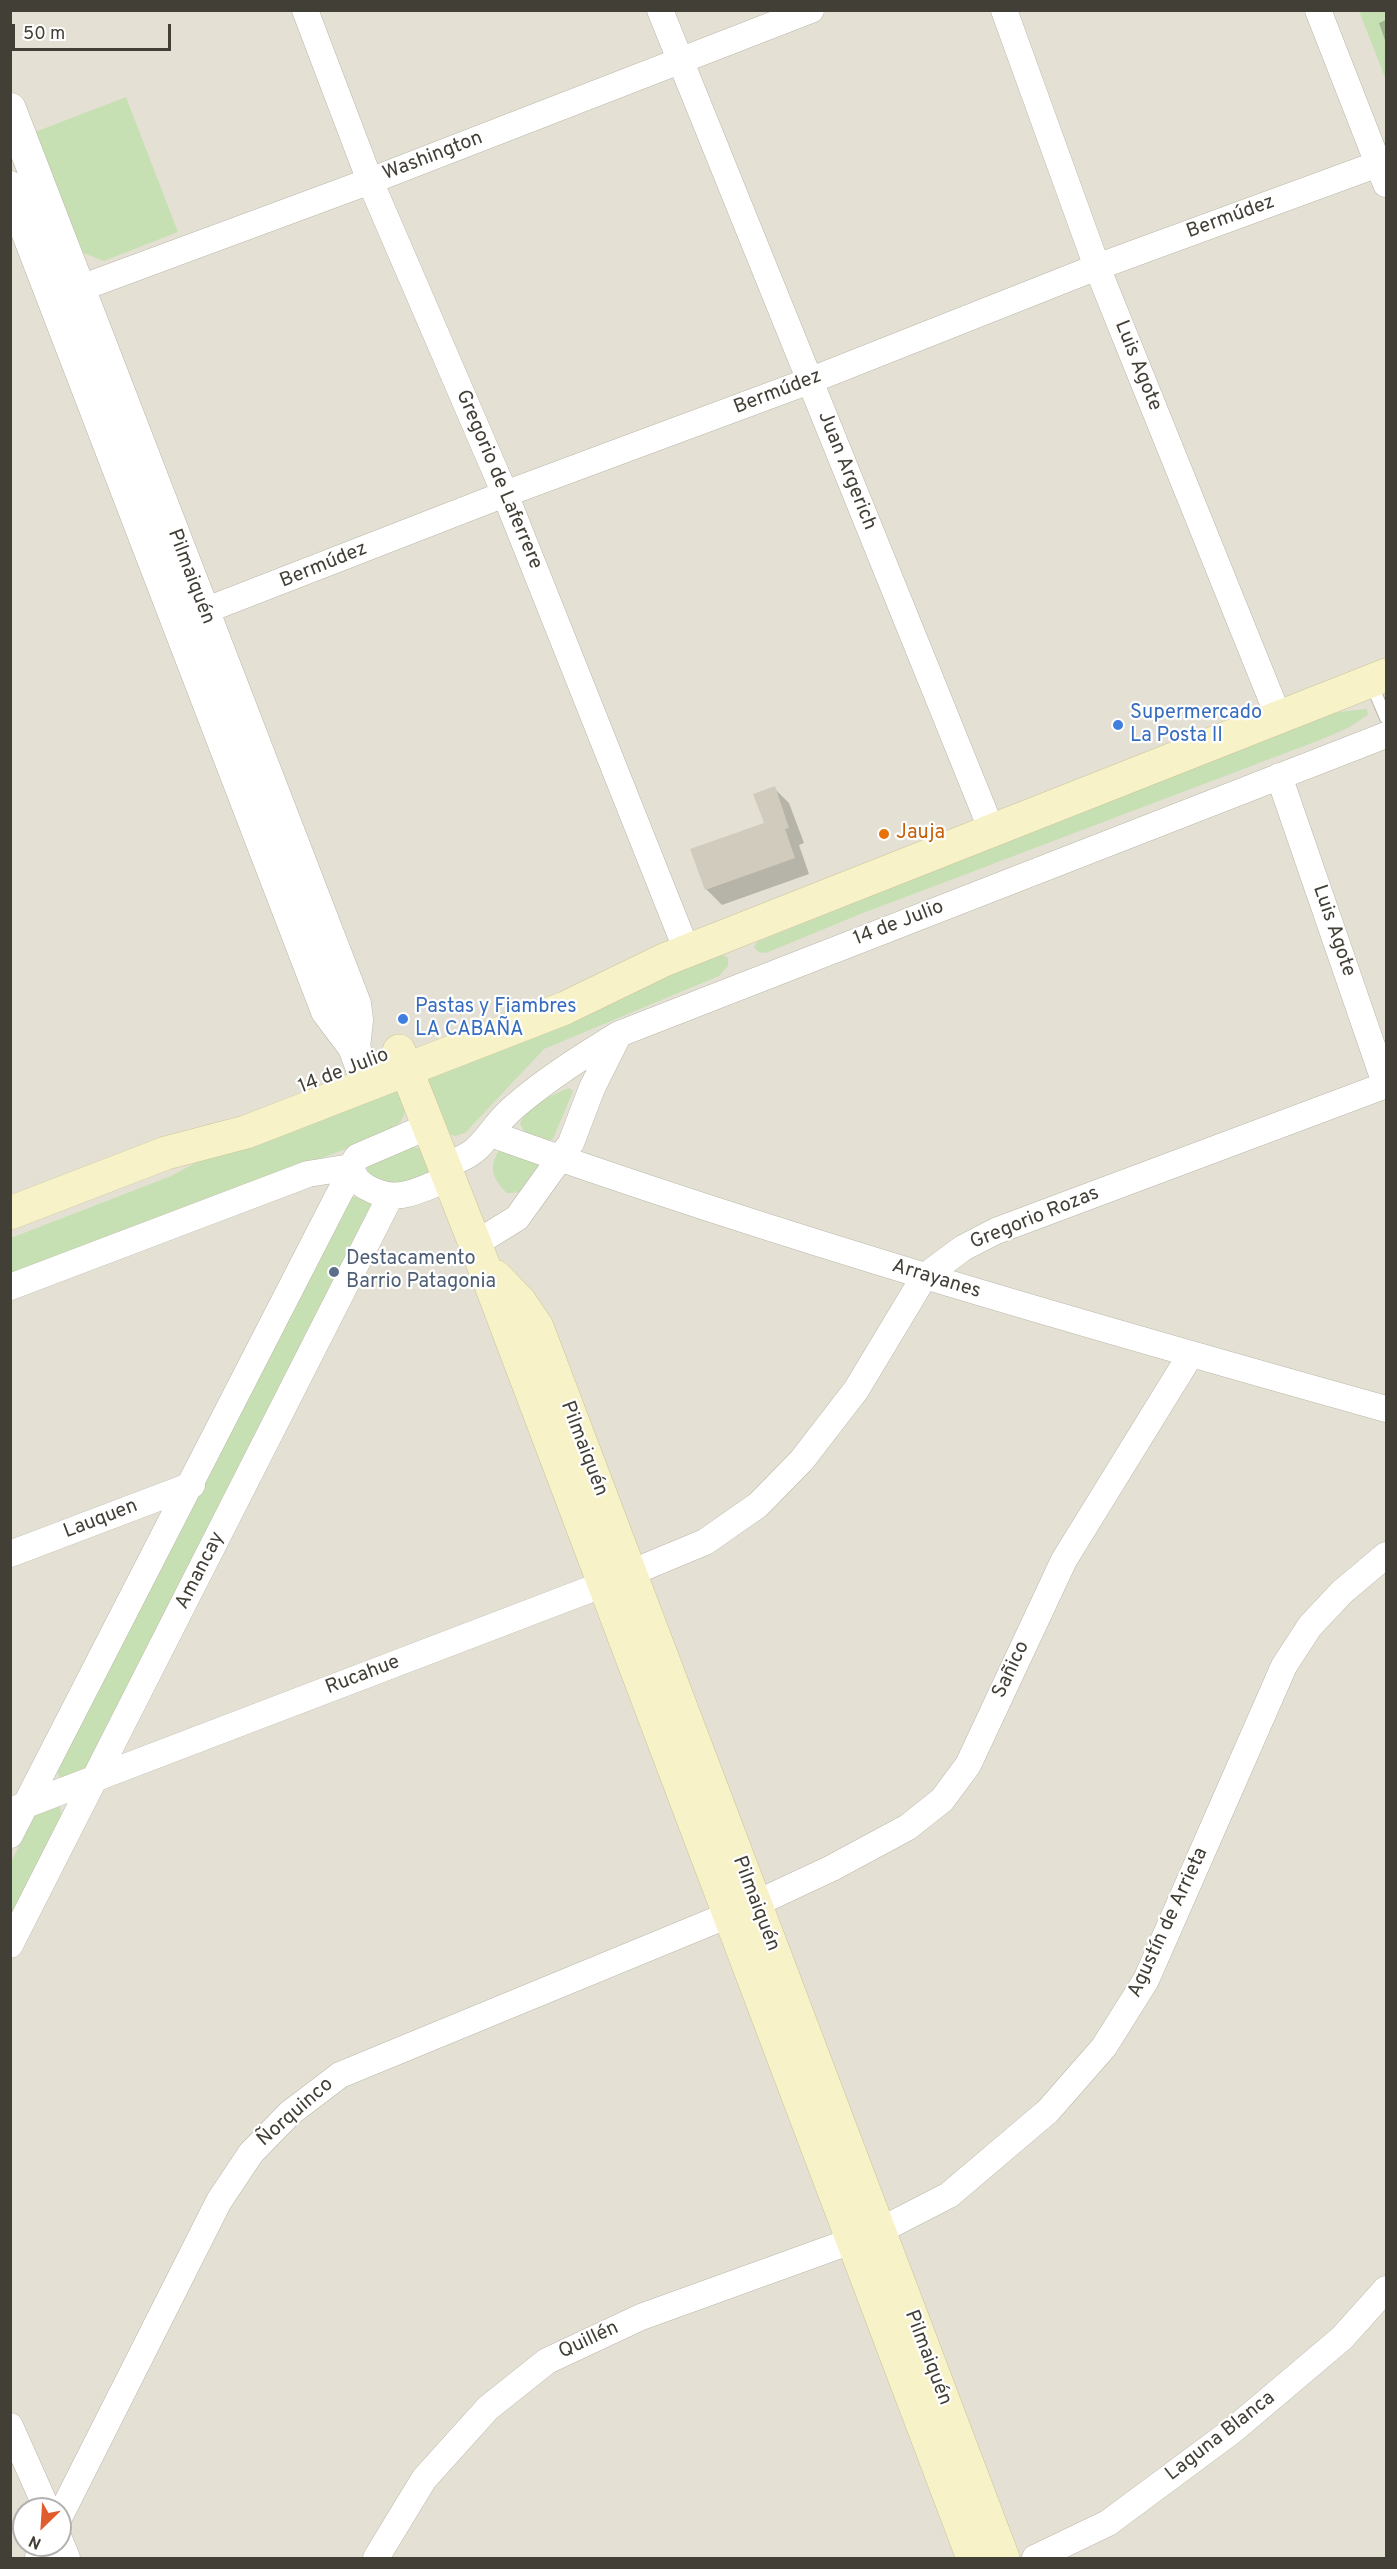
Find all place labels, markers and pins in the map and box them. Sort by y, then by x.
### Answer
place label: Supermercado La Posta II [1130,702,1262,749]
marker: Supermercado La Posta II [1111,718,1125,732]
place label: Jauja [896,822,945,846]
marker: Jauja [877,827,891,841]
place label: Pastas y Fiambres LA CABAÑA [415,996,577,1043]
marker: Pastas y Fiambres LA CABAÑA [396,1012,410,1026]
place label: Destacamento Barrio Patagonia [346,1248,496,1295]
marker: Destacamento Barrio Patagonia [327,1265,341,1279]

